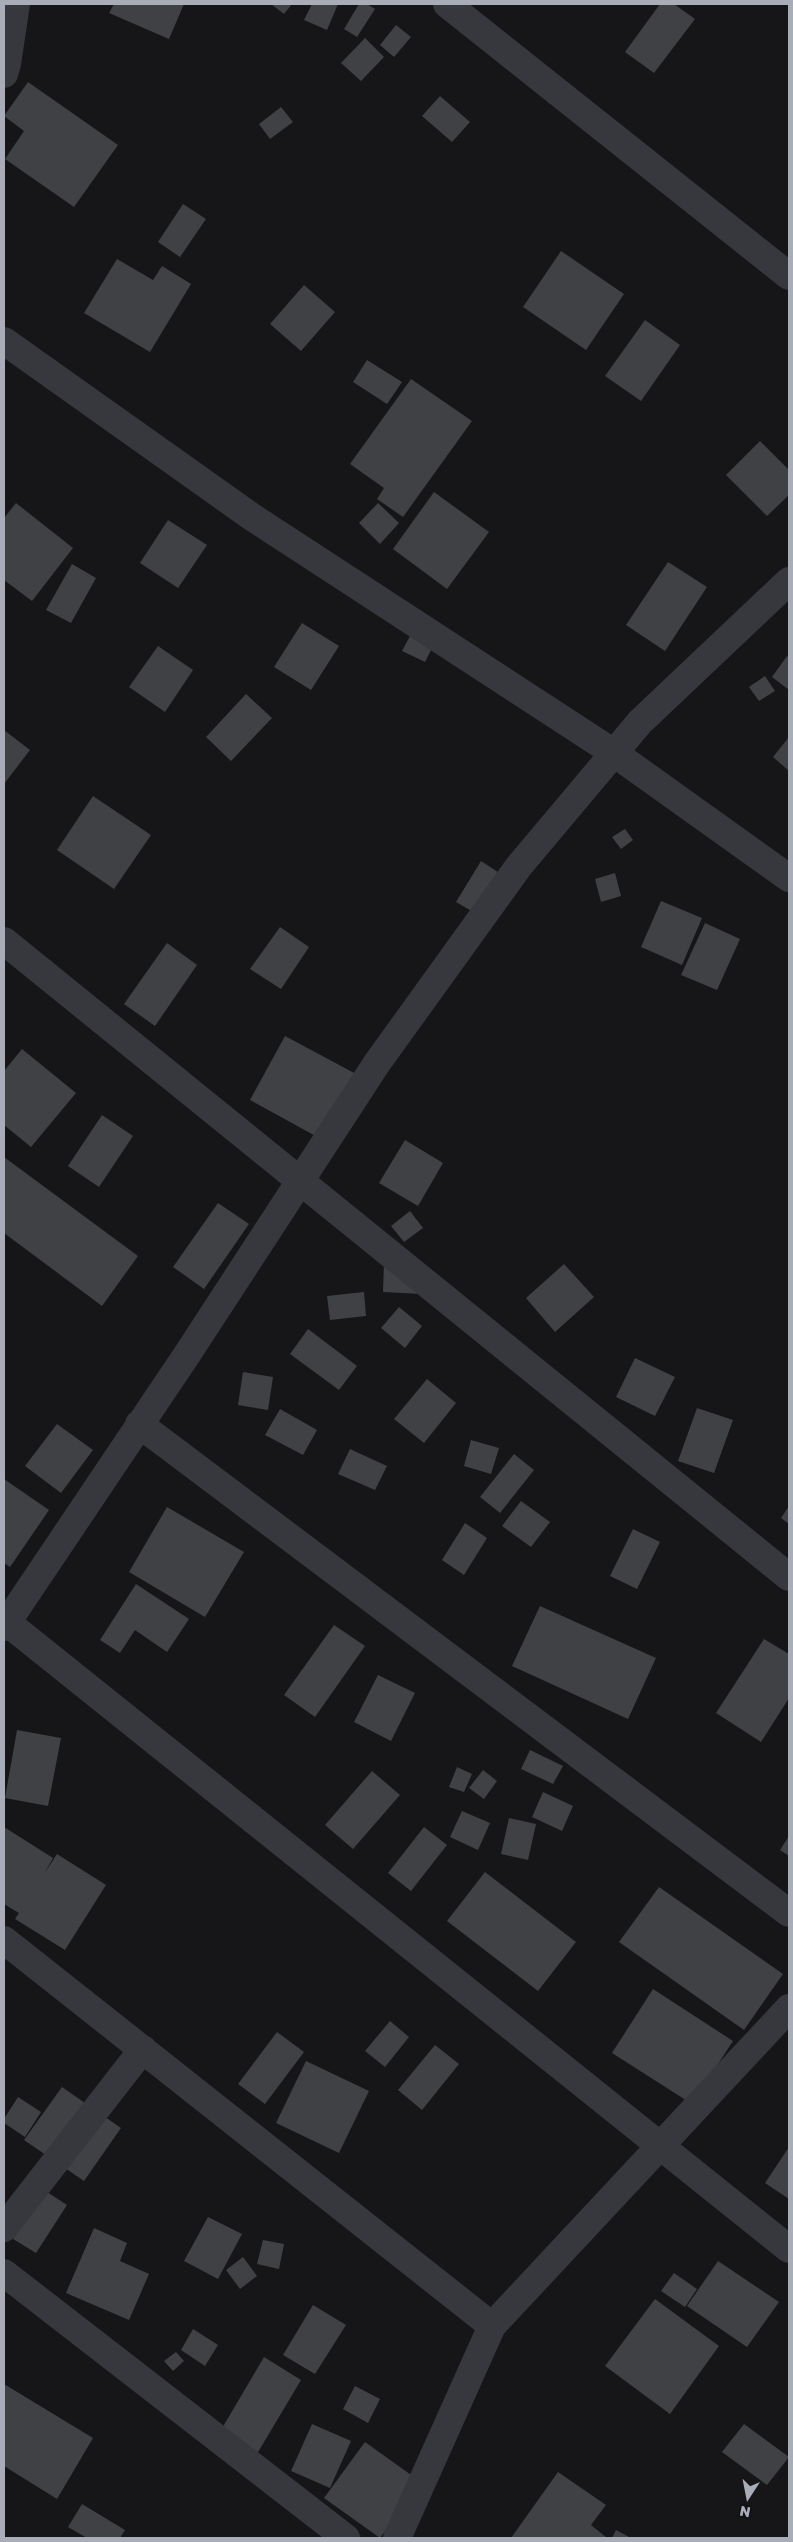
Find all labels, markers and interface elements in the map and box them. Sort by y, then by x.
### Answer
north arrow [723,2472,773,2522]
text: N [738,2503,752,2522]

